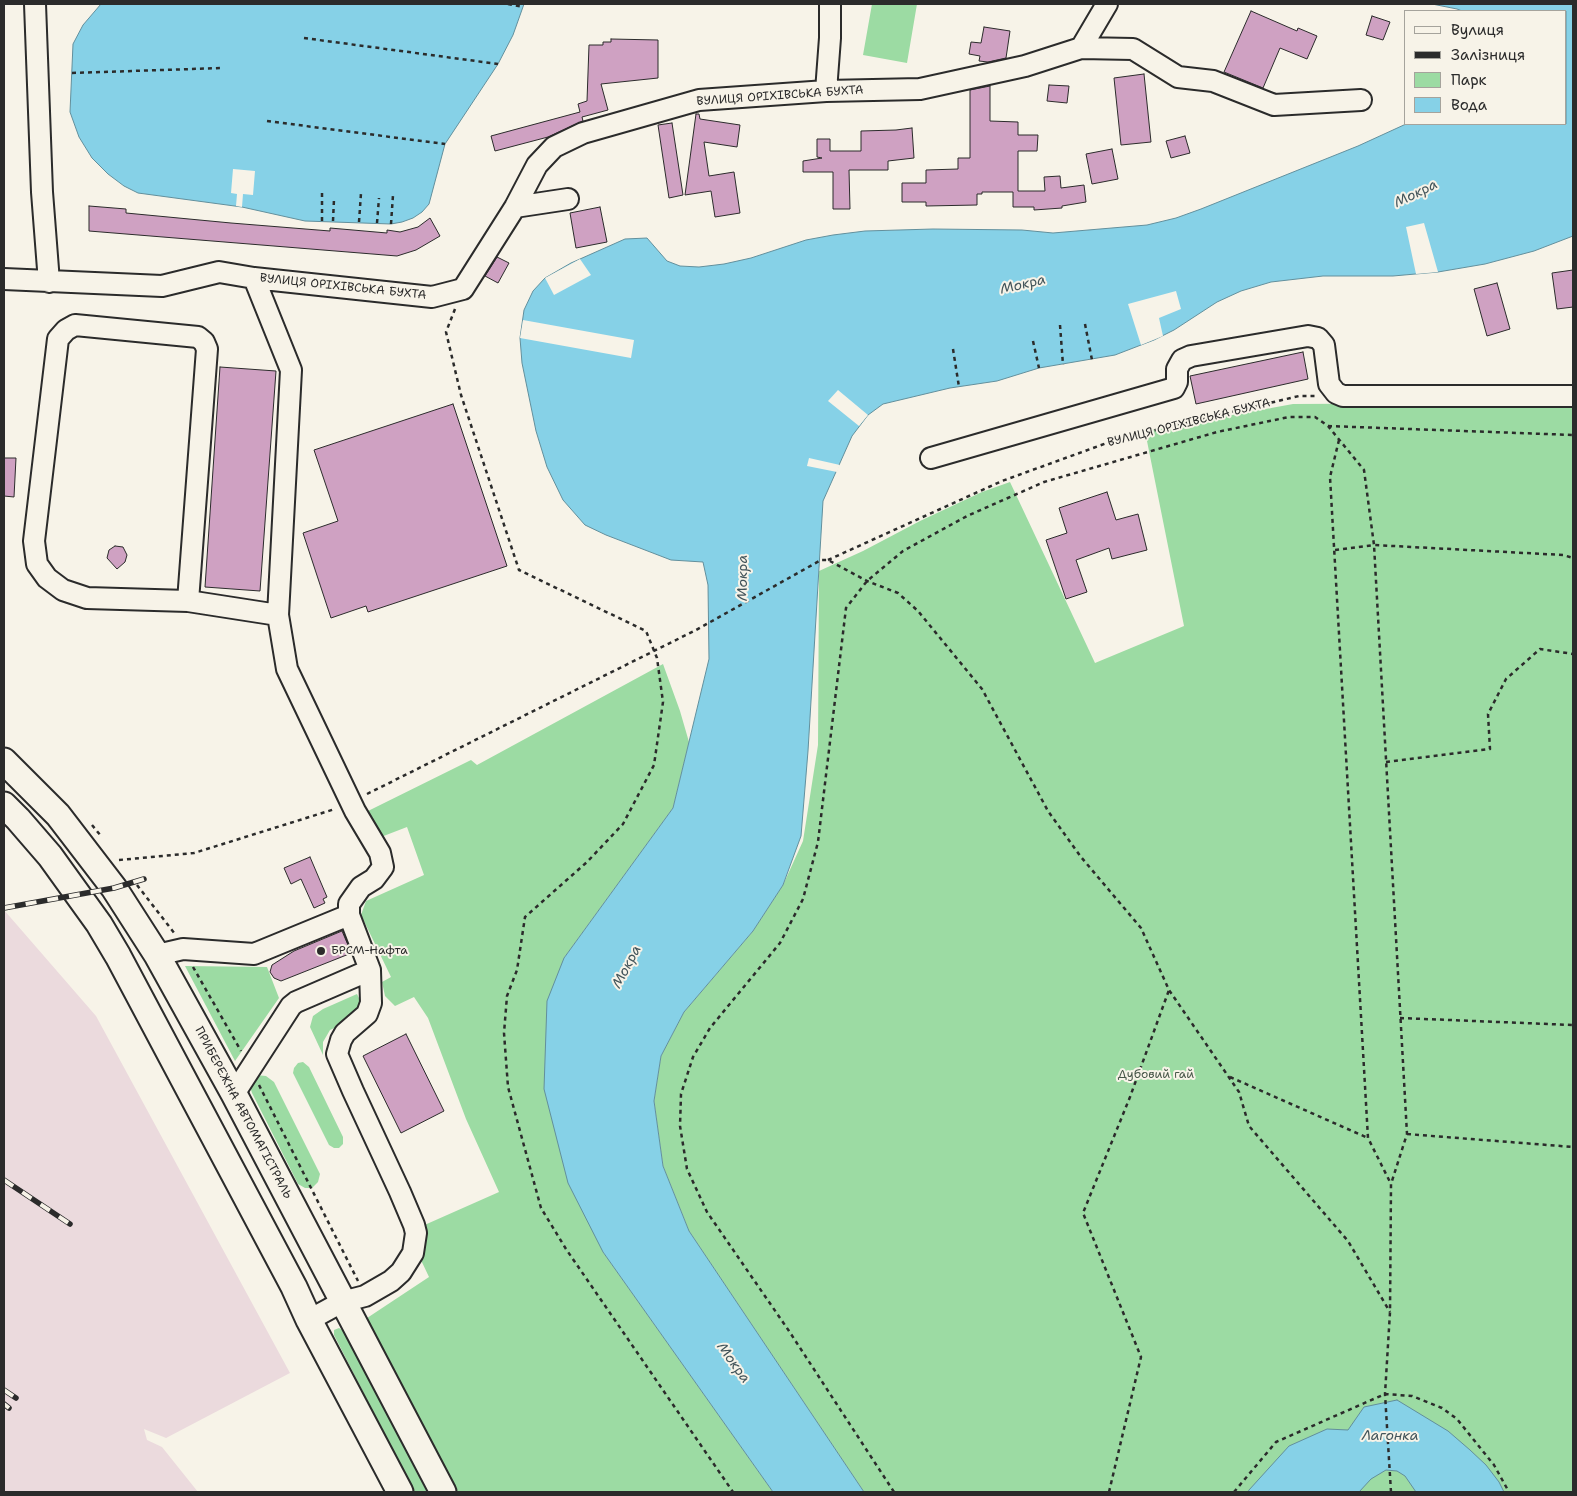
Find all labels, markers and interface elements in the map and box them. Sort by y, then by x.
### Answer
legend [1404,10,1567,125]
text: Вулиця [1451,20,1504,40]
text: Залізниця [1451,45,1525,65]
text: Парк [1451,70,1487,90]
street label: ВУЛИЦЯ ОРІХІВСЬКА БУХТА [696,83,864,109]
text: Вода [1451,95,1487,115]
water label: Мокра [1392,176,1440,212]
street label: ВУЛИЦЯ ОРІХІВСЬКА БУХТА [259,271,427,303]
water label: Мокра [999,272,1047,298]
street label: ВУЛИЦЯ ОРІХІВСЬКА БУХТА [1106,396,1272,450]
water label: Мокра [735,555,751,601]
water label: Мокра [609,943,645,991]
place label: БРСМ-Нафта [331,944,408,958]
marker: БРСМ-Нафта [315,945,327,957]
street label: ПРИБЕРЕЖНА АВТОМАГІСТРАЛЬ [191,1024,295,1202]
park label: Дубовий гай [1118,1068,1194,1082]
water label: Мокра [713,1339,753,1387]
water label: Лагонка [1362,1428,1418,1444]

